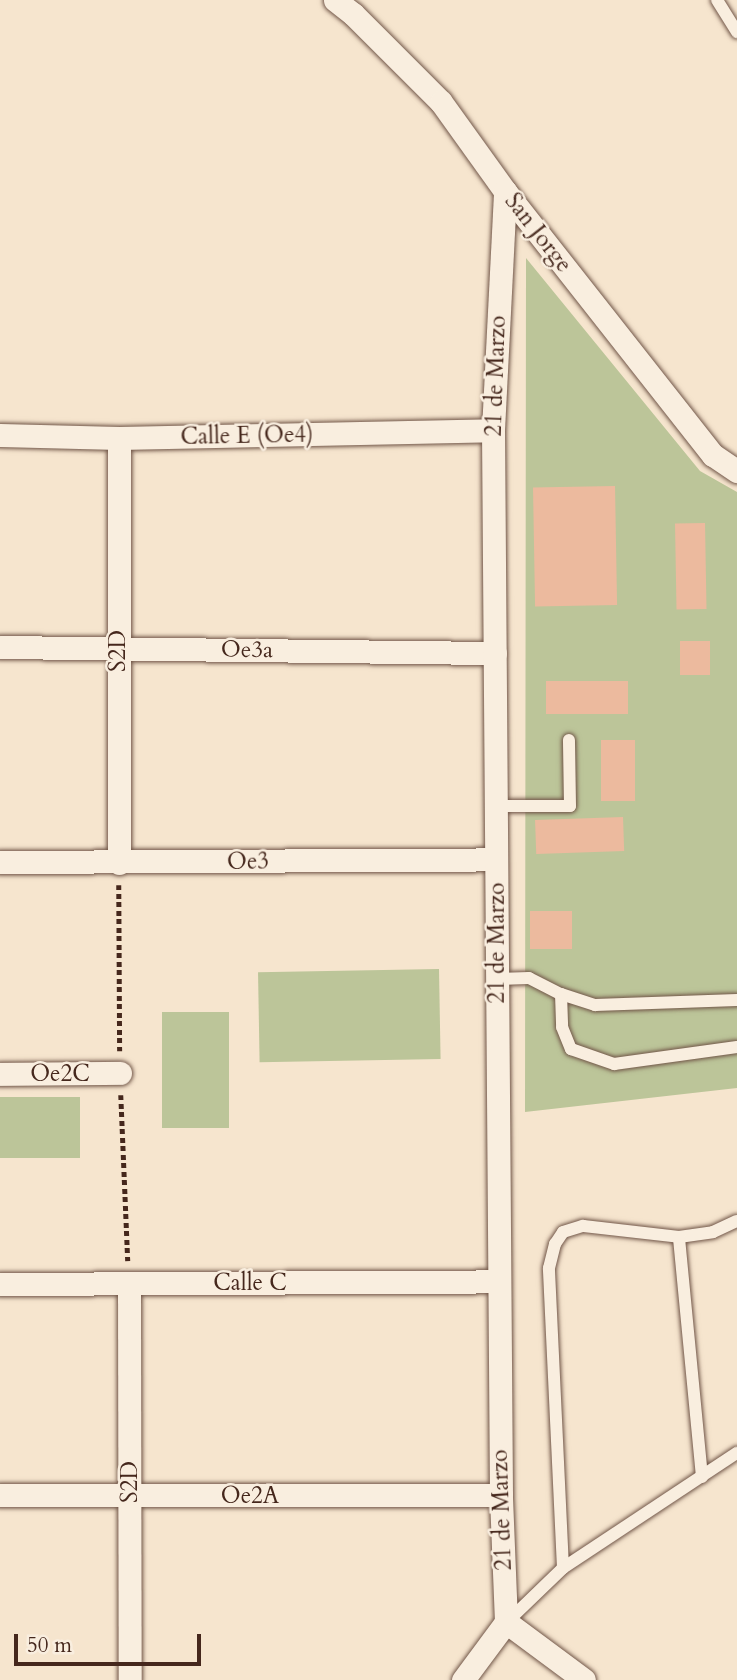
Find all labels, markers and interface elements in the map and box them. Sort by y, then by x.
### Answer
street label: San Jorge [499,188,577,278]
street label: 21 de Marzo [480,315,512,437]
street label: Calle E (Oe4) [180,421,314,451]
street label: S2D [104,630,132,672]
street label: Oe3a [221,636,273,664]
street label: Oe3 [227,848,269,876]
street label: 21 de Marzo [483,882,511,1004]
street label: Oe2C [30,1060,90,1088]
street label: Calle C [213,1269,287,1297]
street label: 21 de Marzo [486,1449,518,1571]
street label: S2D [116,1461,144,1503]
street label: Oe2A [221,1482,279,1510]
scale bar [18,1620,205,1664]
text: 50 m [27,1631,72,1660]

